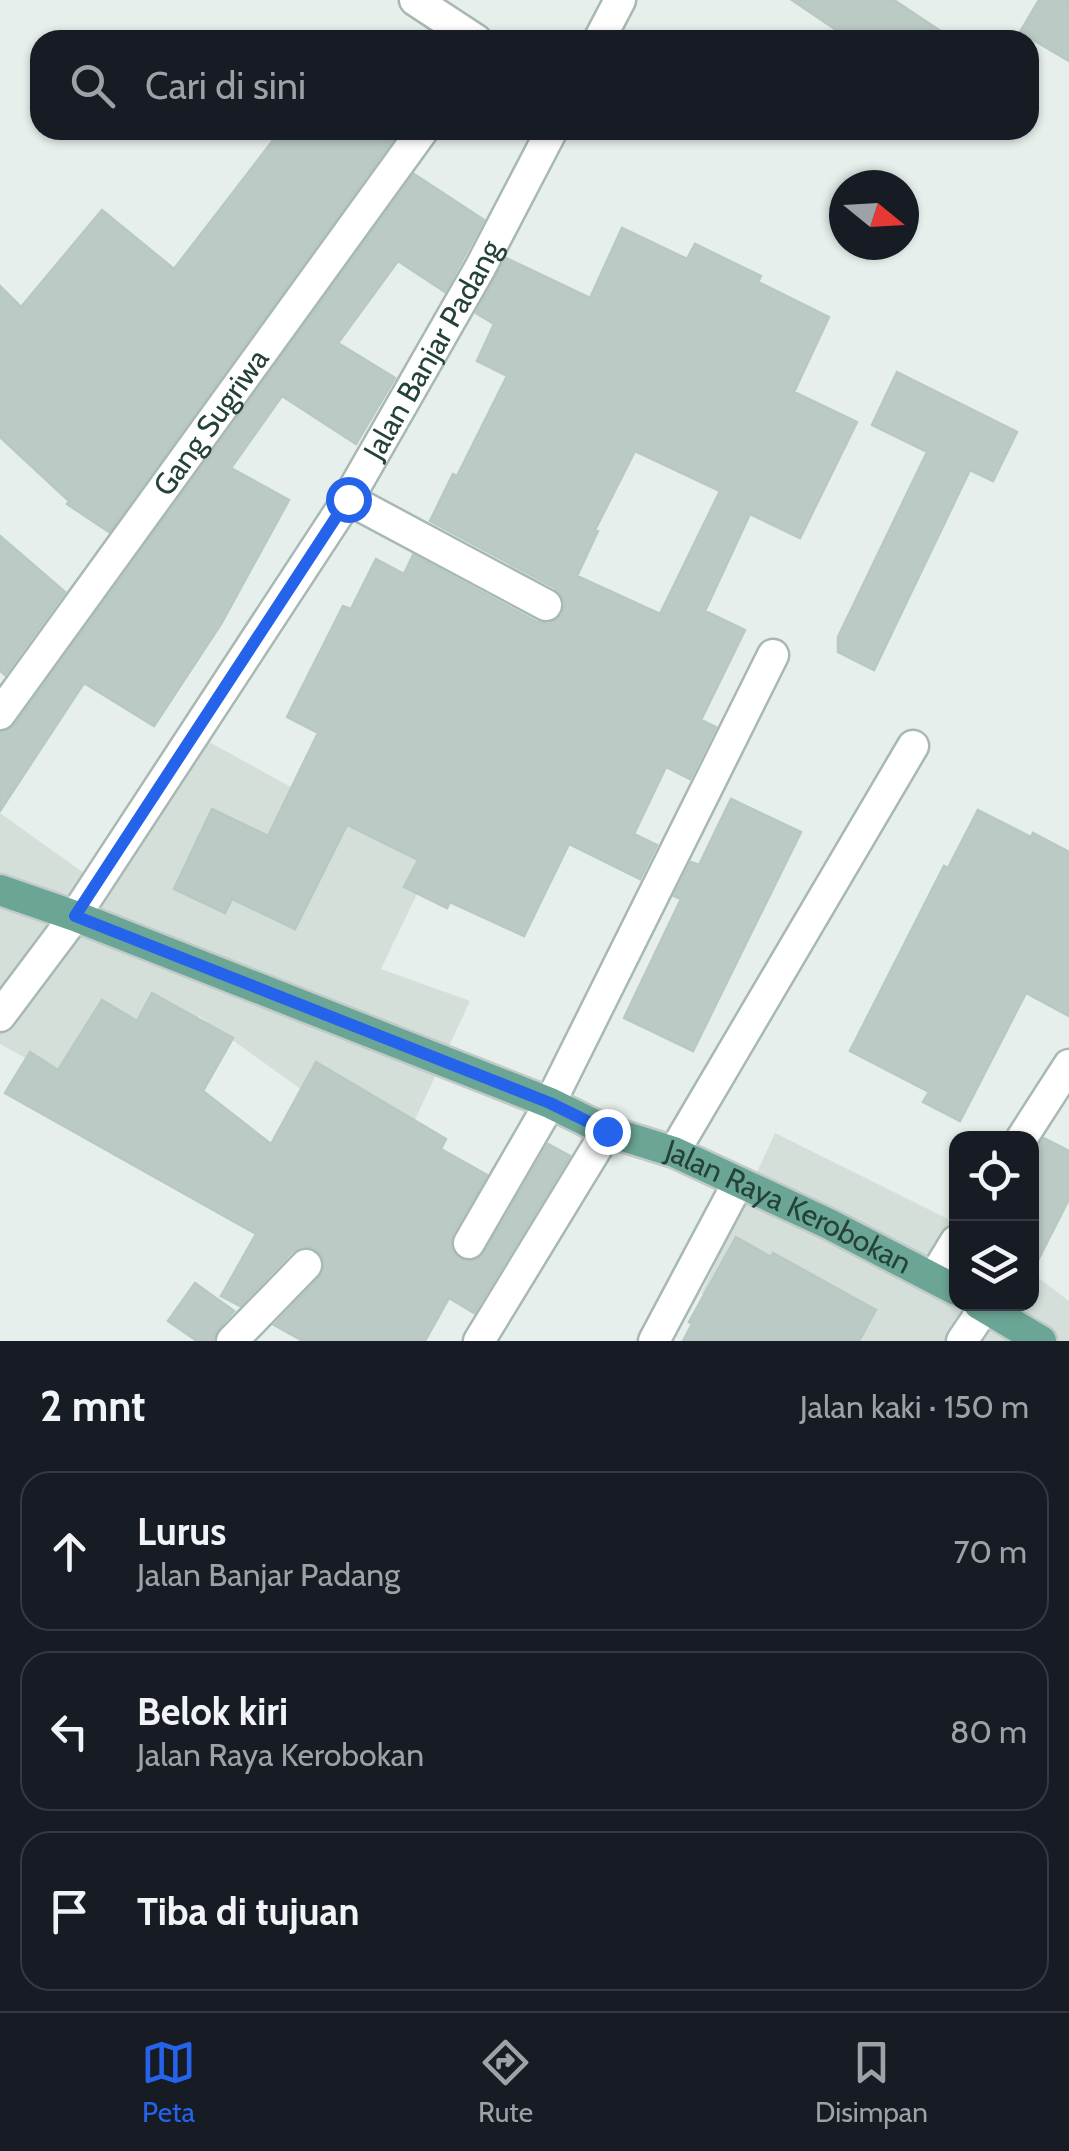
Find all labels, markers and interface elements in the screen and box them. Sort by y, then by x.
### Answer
search box [30,30,1039,140]
icon: search [65,58,120,113]
text: Cari di sini [145,62,306,109]
north arrow [829,170,919,260]
street label: Jalan Banjar Padang [355,233,510,467]
street label: Gang Sugriwa [145,341,277,503]
route start [326,477,372,523]
route end [585,1109,631,1155]
street label: Jalan Raya Kerobokan [660,1131,918,1282]
map controls [949,1131,1039,1311]
button: locate [949,1131,1039,1221]
button: layers [949,1221,1039,1311]
text: 2 mnt [40,1380,146,1432]
text: Jalan kaki · 150 m [800,1387,1029,1426]
text: Lurus [137,1508,226,1555]
icon: ahead [42,1524,97,1579]
text: 70 m [954,1532,1027,1571]
text: Jalan Banjar Padang [137,1555,400,1594]
text: Belok kiri [137,1688,288,1735]
icon: left [42,1704,97,1759]
text: 80 m [950,1712,1027,1751]
text: Jalan Raya Kerobokan [137,1735,424,1774]
icon: arrive [42,1884,97,1939]
text: Tiba di tujuan [137,1888,359,1935]
tab: Peta [141,2035,196,2129]
tab: Rute [478,2035,533,2129]
tab: Disimpan [815,2035,928,2129]

